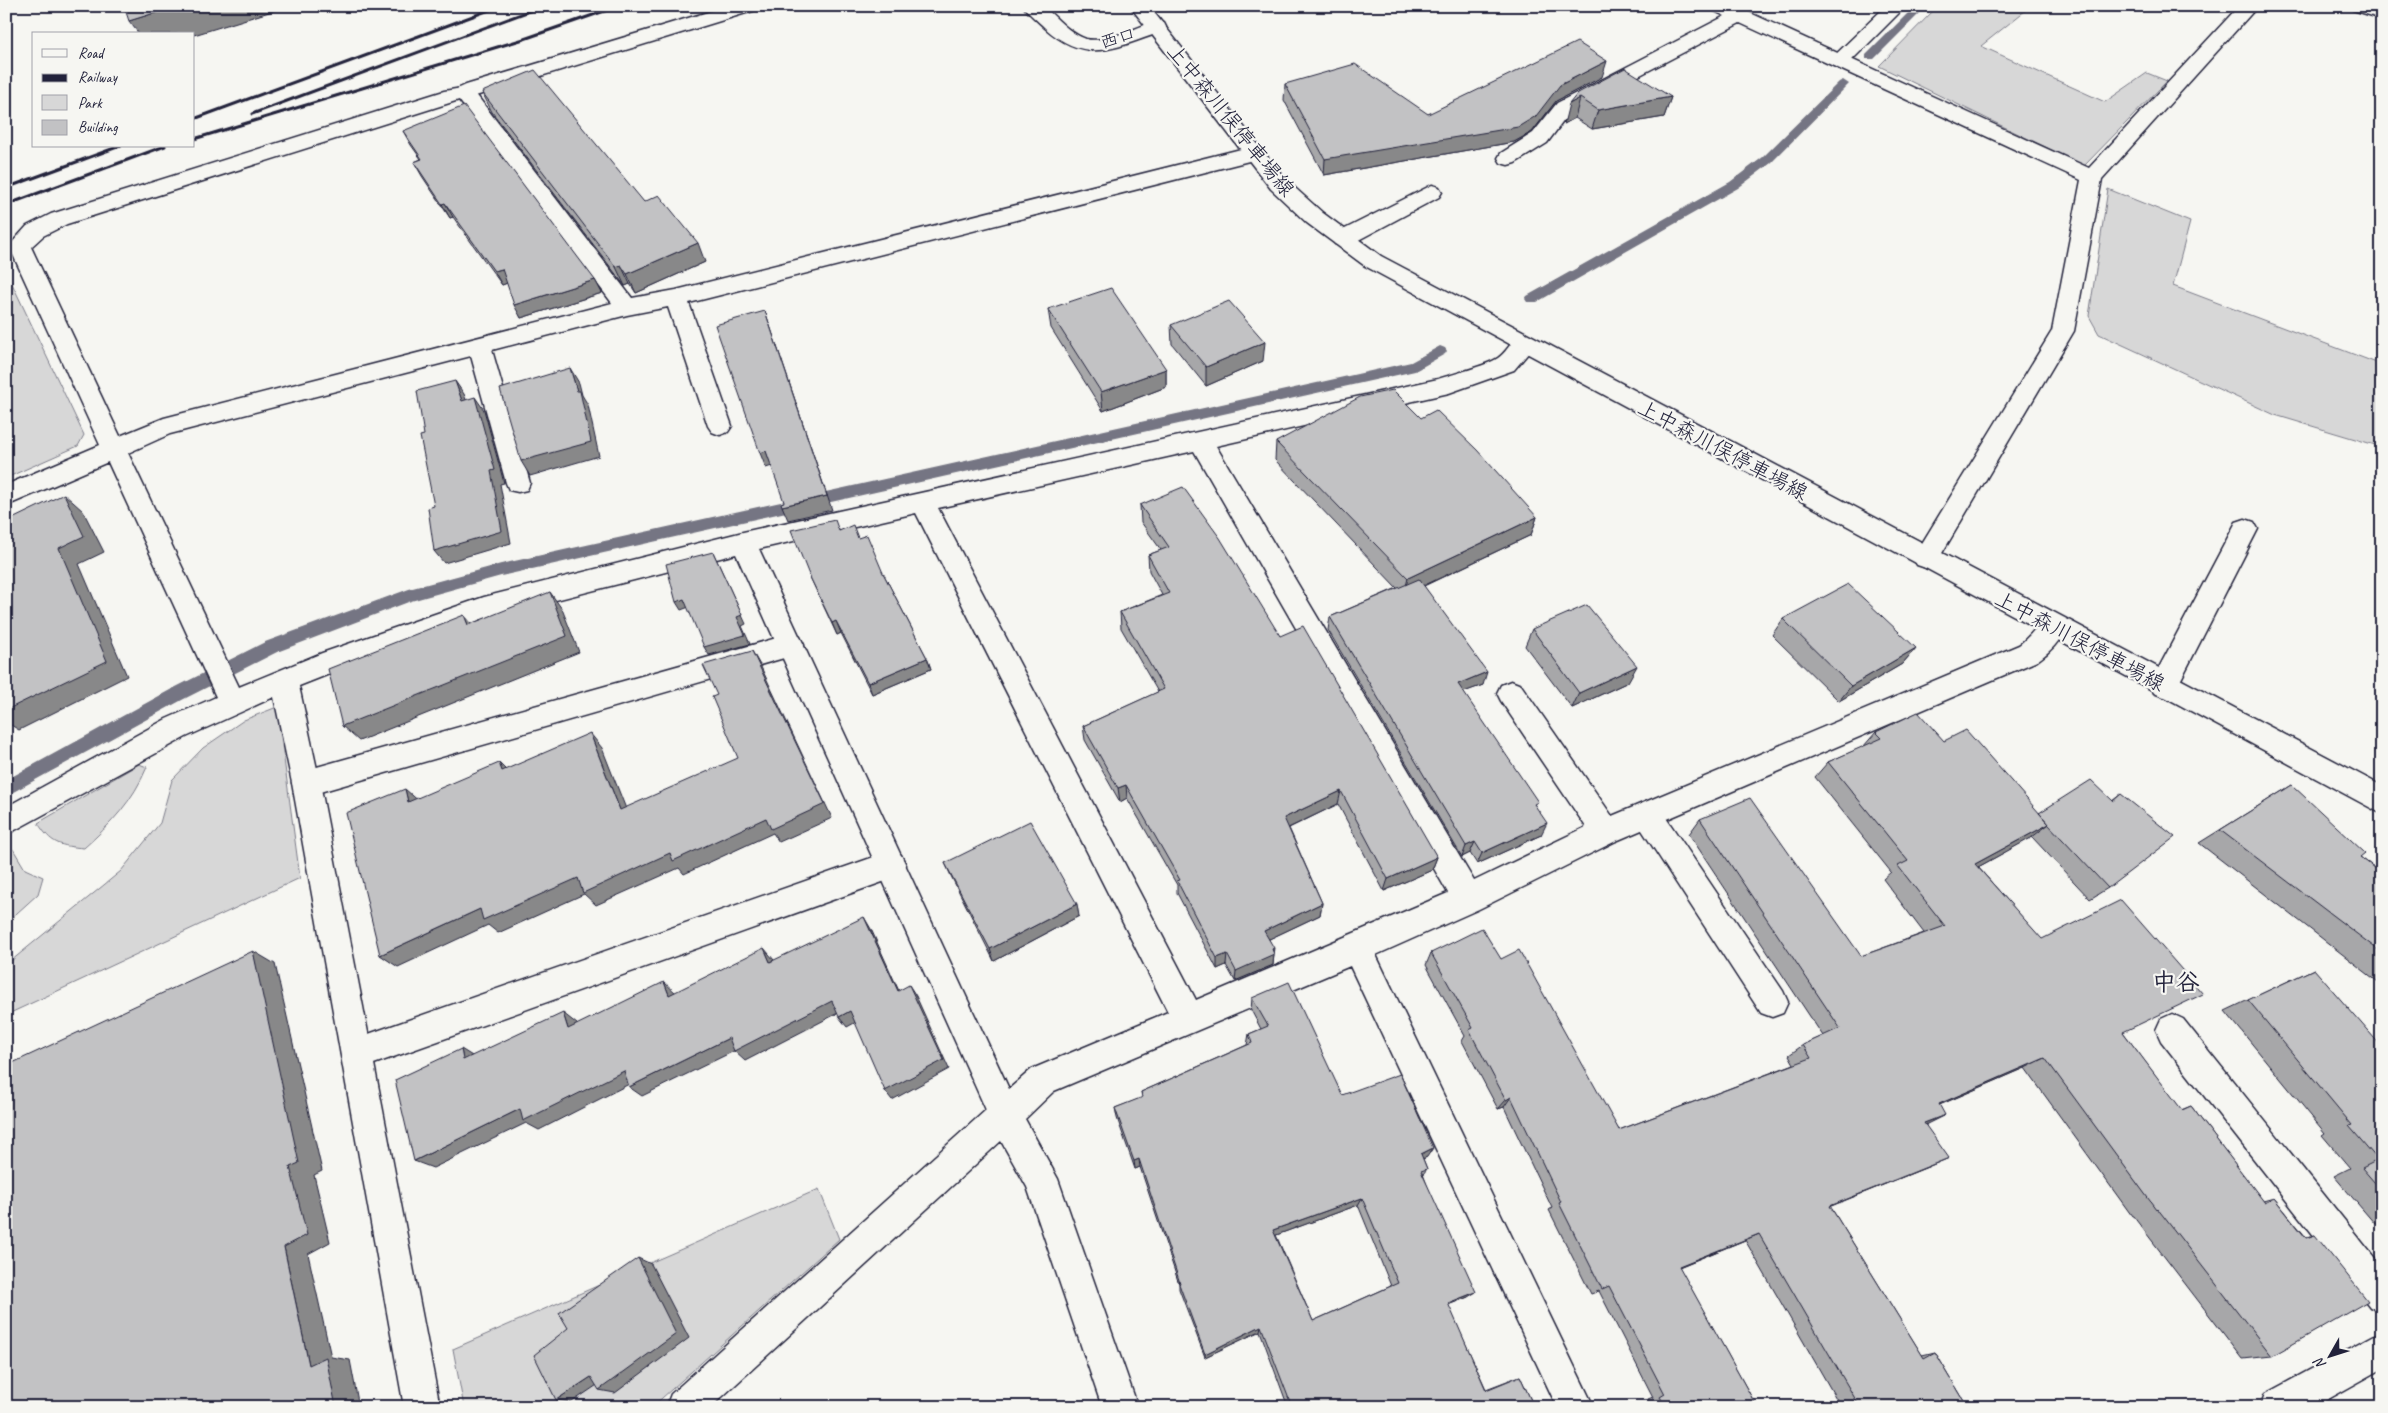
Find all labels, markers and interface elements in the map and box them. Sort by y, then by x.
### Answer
street label: 西口 [1098,22,1138,54]
legend [32,32,195,148]
street label: 上中森川俣停車場線 [1161,38,1301,202]
text: Road [78,44,105,63]
text: Railway [78,68,119,87]
text: Park [78,94,103,113]
text: Building [78,118,118,137]
street label: 上中森川俣停車場線 [1633,394,1813,506]
street label: 上中森川俣停車場線 [1990,585,2170,697]
district label: 中谷 [2152,967,2200,997]
north arrow [2306,1330,2356,1380]
text: N [2309,1353,2330,1373]

